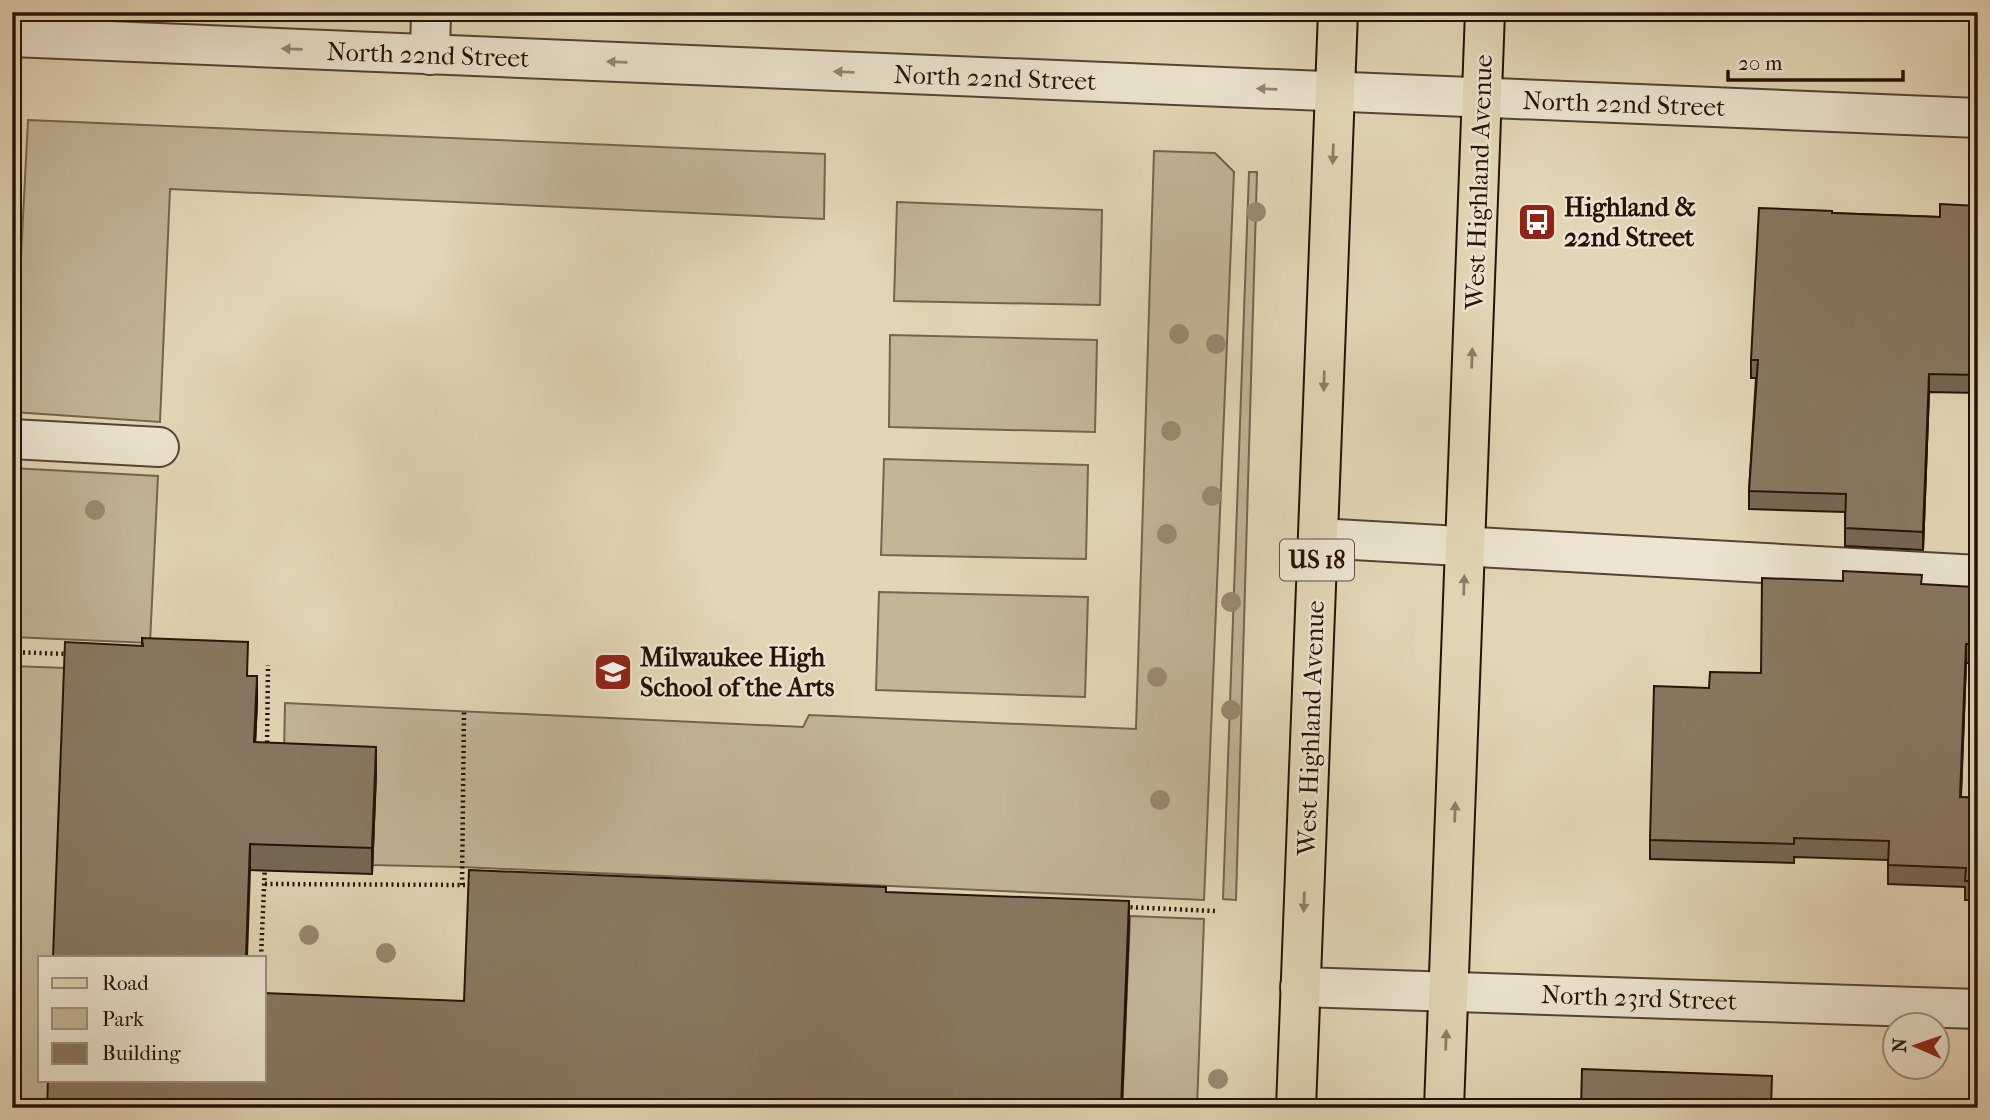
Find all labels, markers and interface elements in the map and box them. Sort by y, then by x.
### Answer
street label: North 22nd Street [326,36,531,74]
scale bar [1728,38,1902,82]
one-way arrow [280,43,302,54]
text: 20 m [1738,51,1783,75]
street label: West Highland Avenue [1459,54,1499,311]
one-way arrow [606,57,628,68]
street label: North 22nd Street [893,59,1098,97]
one-way arrow [833,66,855,77]
one-way arrow [1256,84,1278,95]
street label: North 22nd Street [1522,85,1727,123]
one-way arrow [1328,143,1339,165]
place label: Highland & 22nd Street [1564,192,1696,253]
bus stop icon: Highland & 22nd Street [1516,201,1558,243]
one-way arrow [1467,346,1478,368]
one-way arrow [1319,370,1330,392]
road number: US 18 [1280,540,1354,580]
one-way arrow [1458,574,1469,596]
street label: West Highland Avenue [1291,600,1331,857]
place label: Milwaukee High School of the Arts [640,642,835,703]
school or university icon: Milwaukee High School of the Arts [592,651,634,693]
one-way arrow [1450,801,1461,823]
one-way arrow [1299,892,1310,914]
legend [38,956,266,1082]
text: Road [102,971,149,995]
street label: North 23rd Street [1541,979,1738,1017]
text: Park [102,1007,144,1031]
north arrow [1882,1012,1952,1082]
one-way arrow [1440,1028,1452,1050]
text: N [1889,1037,1911,1053]
text: Building [102,1041,181,1065]

